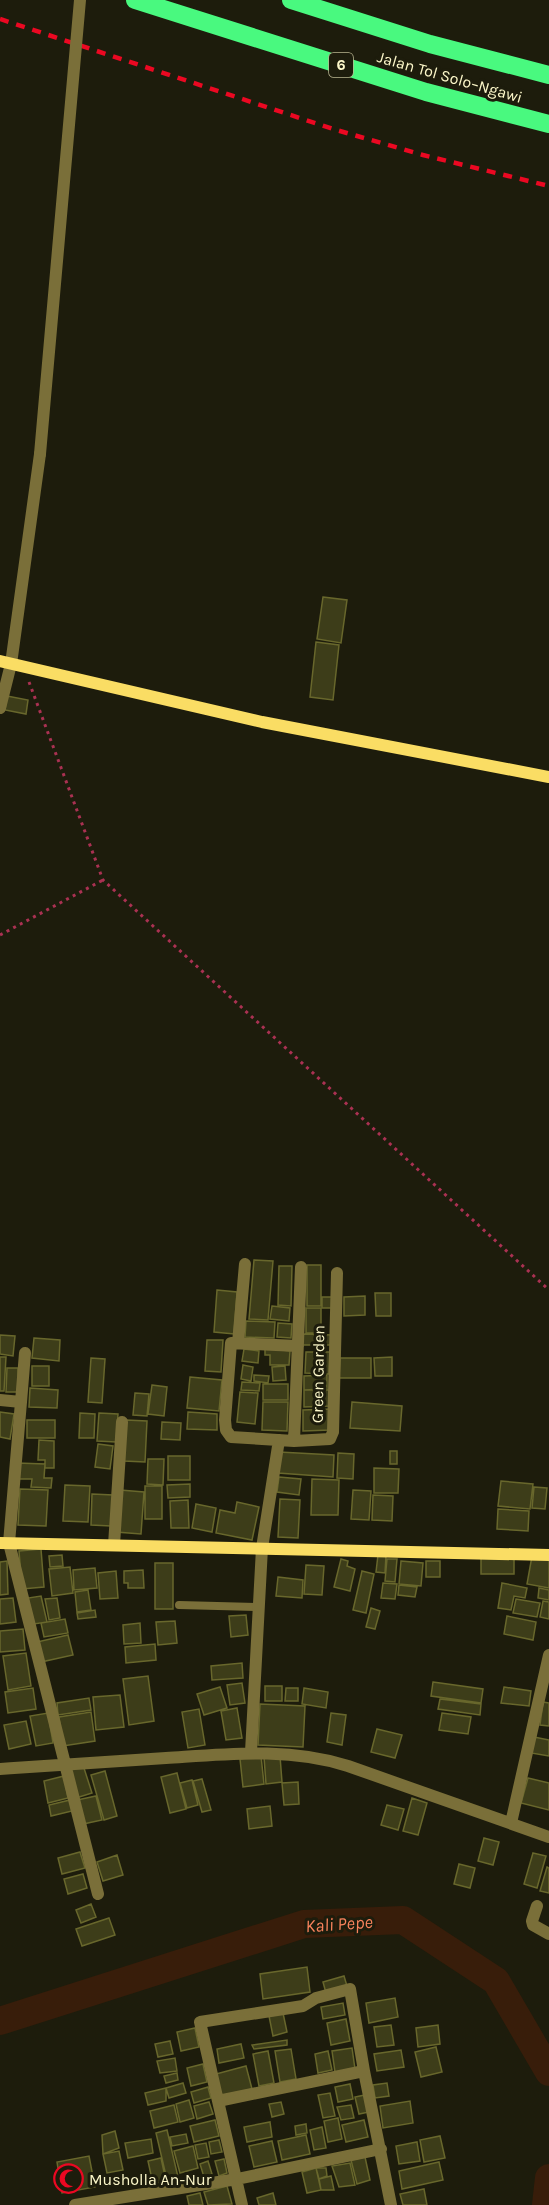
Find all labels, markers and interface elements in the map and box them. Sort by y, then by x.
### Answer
street label: Jalan Tol Solo–Ngawi [375,47,525,107]
road number: 6 [329,53,353,77]
street label: Green Garden [308,1325,328,1423]
water label: Kali Pepe [305,1911,373,1937]
mosque icon: Musholla An-Nur [52,2163,84,2195]
place label: Musholla An-Nur [89,2170,212,2189]

